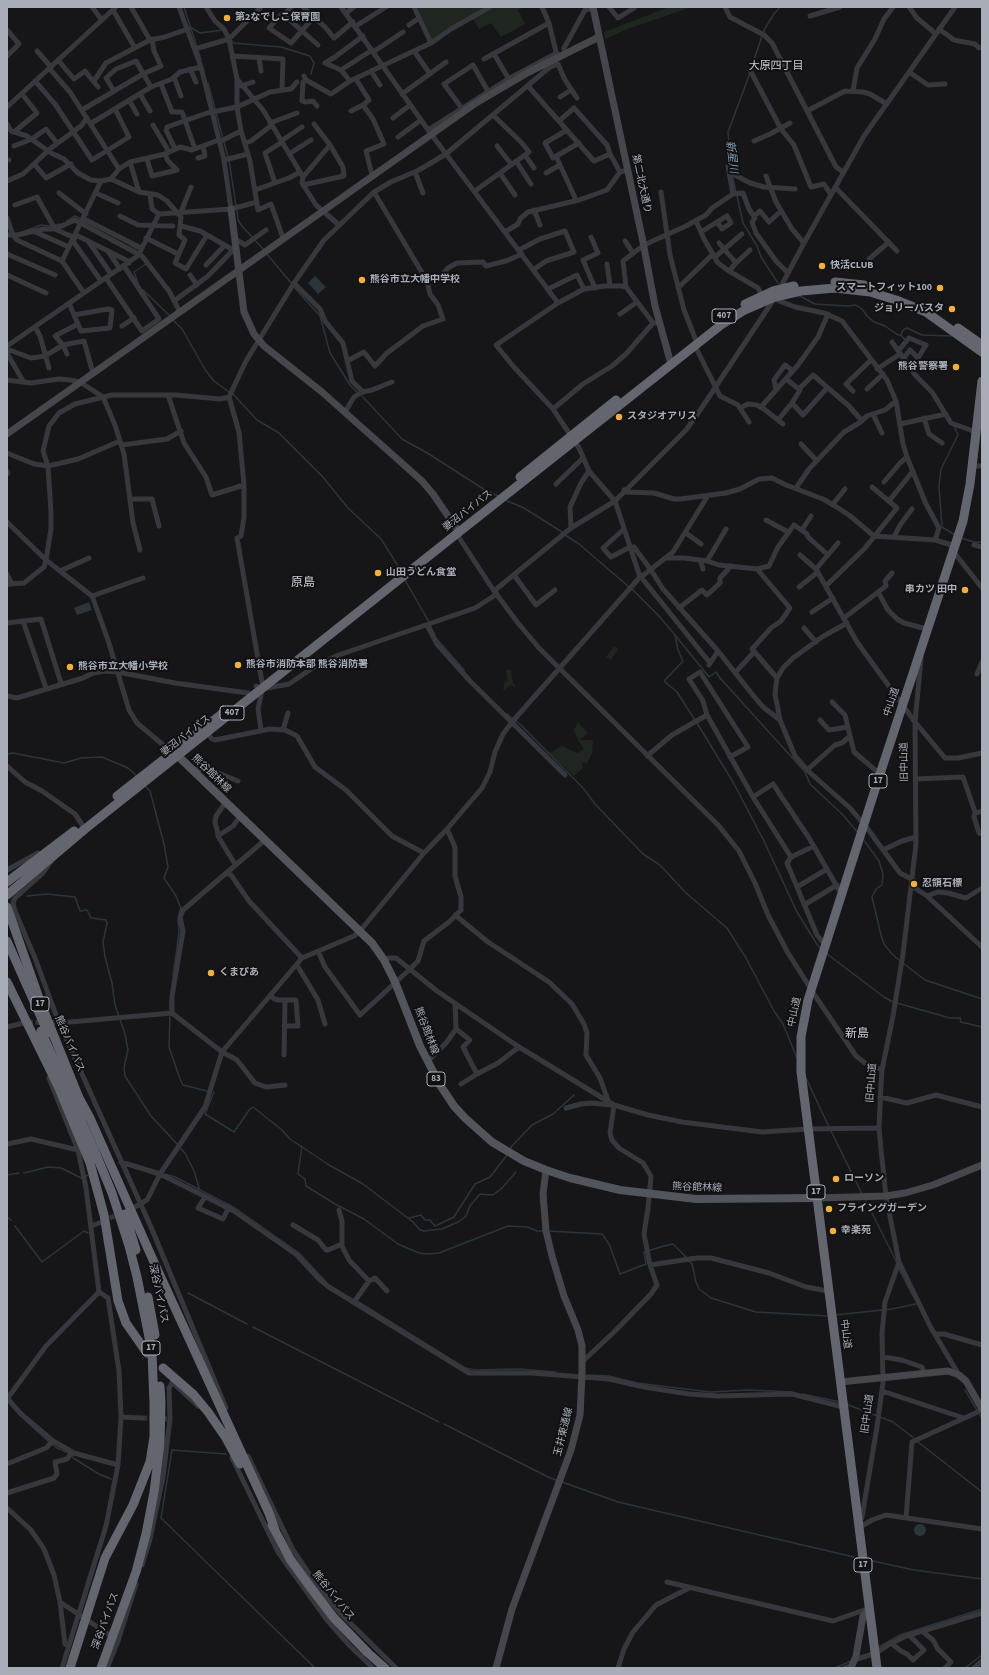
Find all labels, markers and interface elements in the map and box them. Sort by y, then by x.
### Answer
place label: 第2なでしこ保育園 [235,12,320,24]
marker: 第2なでしこ保育園 [222,13,232,23]
district label: 大原四丁目 [749,60,803,74]
water label: 新星川 [722,140,740,174]
street label: 第二北大通り [629,153,653,215]
place label: 快活CLUB [830,260,873,272]
marker: 快活CLUB [817,261,827,271]
place label: 熊谷市立大幡中学校 [370,274,460,286]
marker: 熊谷市立大幡中学校 [357,275,367,285]
place label: スマートフィット100 [836,282,932,294]
marker: スマートフィット100 [935,283,945,293]
place label: ジョリーパスタ [874,303,944,315]
marker: ジョリーパスタ [947,304,957,314]
road number: 407 [712,309,736,323]
place label: 熊谷警察署 [898,361,948,373]
marker: 熊谷警察署 [951,362,961,372]
place label: スタジオアリス [627,411,697,423]
marker: スタジオアリス [614,412,624,422]
street label: 妻沼バイパス [441,488,495,534]
place label: 山田うどん食堂 [386,567,456,579]
marker: 山田うどん食堂 [373,568,383,578]
district label: 原島 [291,576,315,590]
place label: 串カツ 田中 [905,584,957,596]
marker: 串カツ 田中 [960,585,970,595]
place label: 熊谷市消防本部 熊谷消防署 [246,659,368,671]
marker: 熊谷市消防本部 熊谷消防署 [233,660,243,670]
place label: 熊谷市立大幡小学校 [78,661,168,673]
marker: 熊谷市立大幡小学校 [65,662,75,672]
street label: 中山道 [882,686,902,718]
road number: 407 [220,706,244,720]
street label: 妻沼バイパス [159,713,213,759]
street label: 旧中山道 [899,742,911,782]
street label: 熊谷館林線 [189,752,233,796]
road number: 17 [869,774,887,788]
place label: 忍領石標 [922,878,962,890]
marker: 忍領石標 [909,879,919,889]
place label: くまぴあ [219,967,259,979]
marker: くまぴあ [206,968,216,978]
street label: 中山道 [786,996,804,1028]
road number: 17 [31,997,49,1011]
street label: 熊谷館林線 [411,1006,441,1056]
street label: 熊谷バイパス [52,1014,86,1074]
district label: 新島 [845,1027,869,1041]
street label: 旧中山道 [865,1063,879,1103]
road number: 83 [427,1072,445,1086]
place label: ローソン [844,1173,884,1185]
marker: ローソン [831,1174,841,1184]
street label: 熊谷館林線 [672,1181,722,1195]
road number: 17 [807,1185,825,1199]
place label: フライングガーデン [837,1203,927,1215]
marker: フライングガーデン [824,1204,834,1214]
place label: 幸楽苑 [841,1225,871,1237]
marker: 幸楽苑 [828,1226,838,1236]
street label: 深谷バイパス [146,1263,170,1325]
street label: 中山道 [837,1318,853,1350]
road number: 17 [142,1341,160,1355]
street label: 旧中山道 [859,1393,877,1435]
street label: 玉井東通線 [552,1406,576,1458]
road number: 17 [854,1558,872,1572]
street label: 熊谷バイパス [309,1569,357,1623]
street label: 深谷バイパス [90,1591,122,1651]

